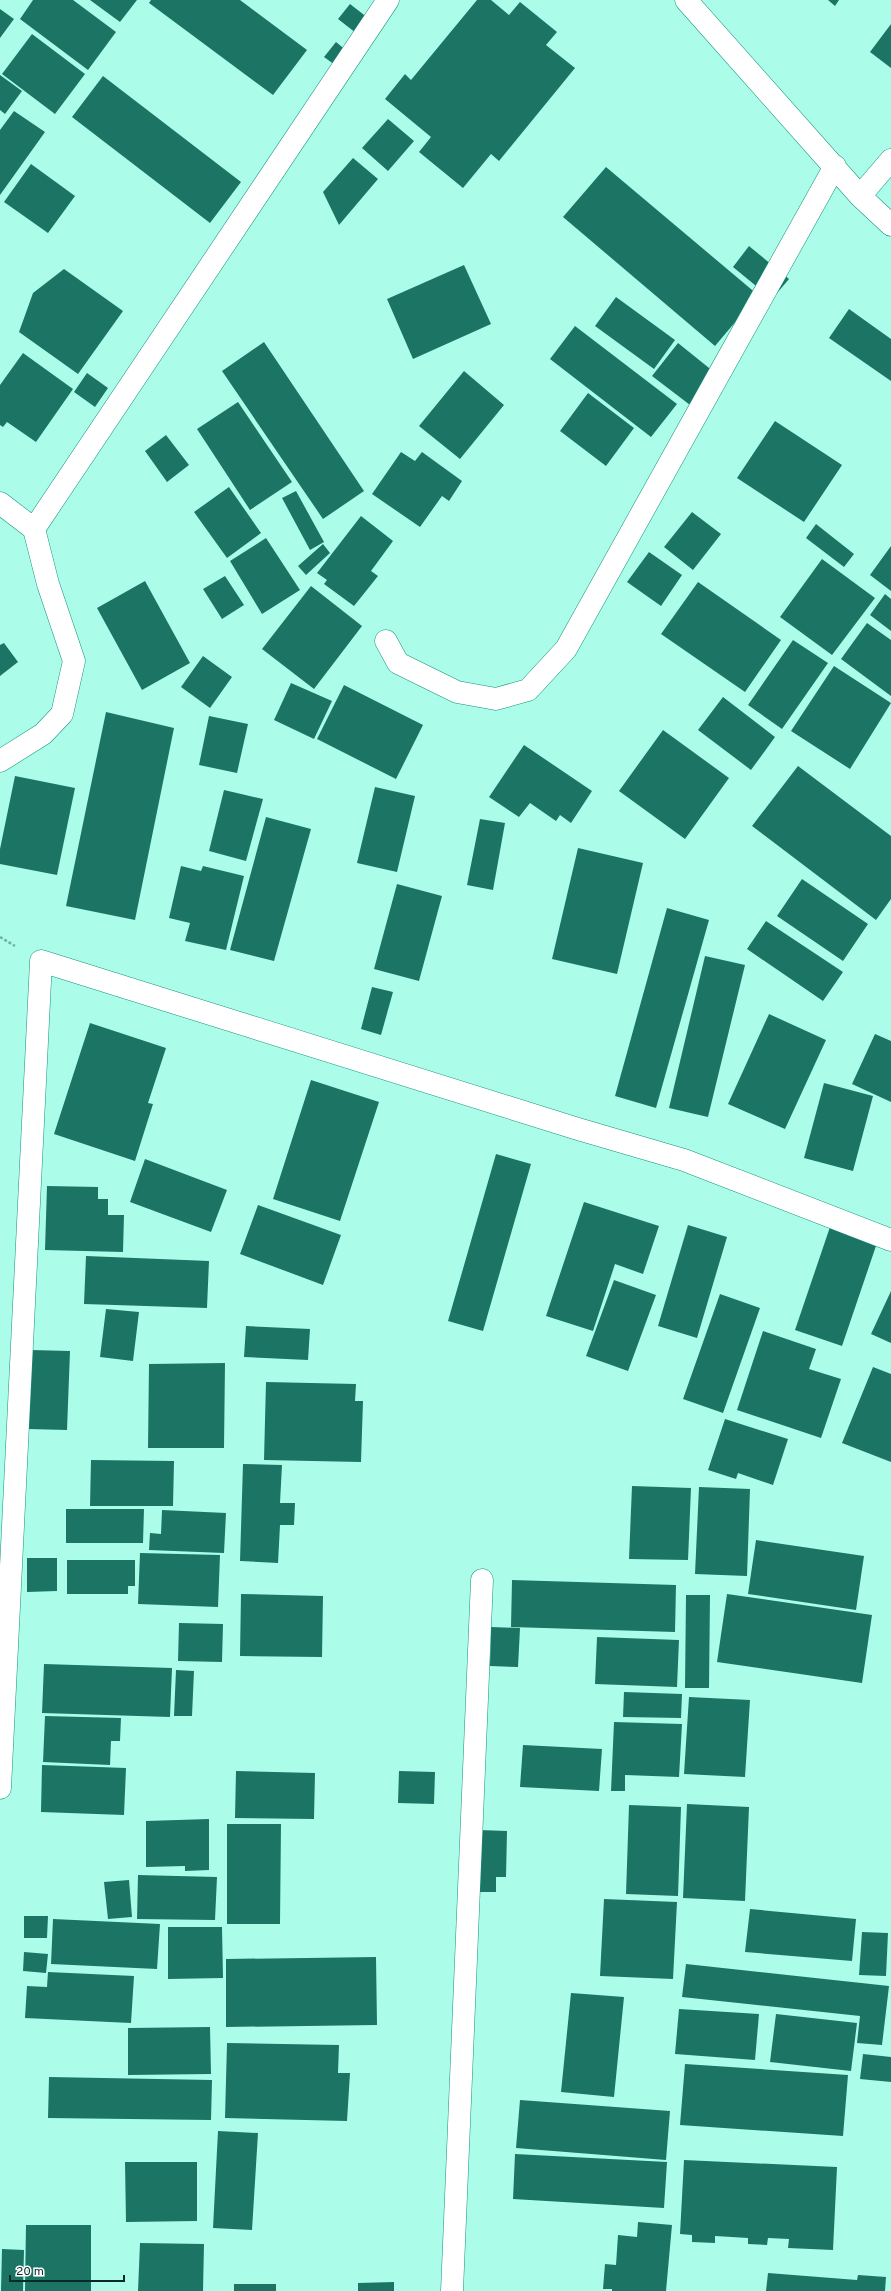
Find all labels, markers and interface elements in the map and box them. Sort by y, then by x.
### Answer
scale bar [10,2257,124,2283]
text: 20 m [16,2264,44,2280]

